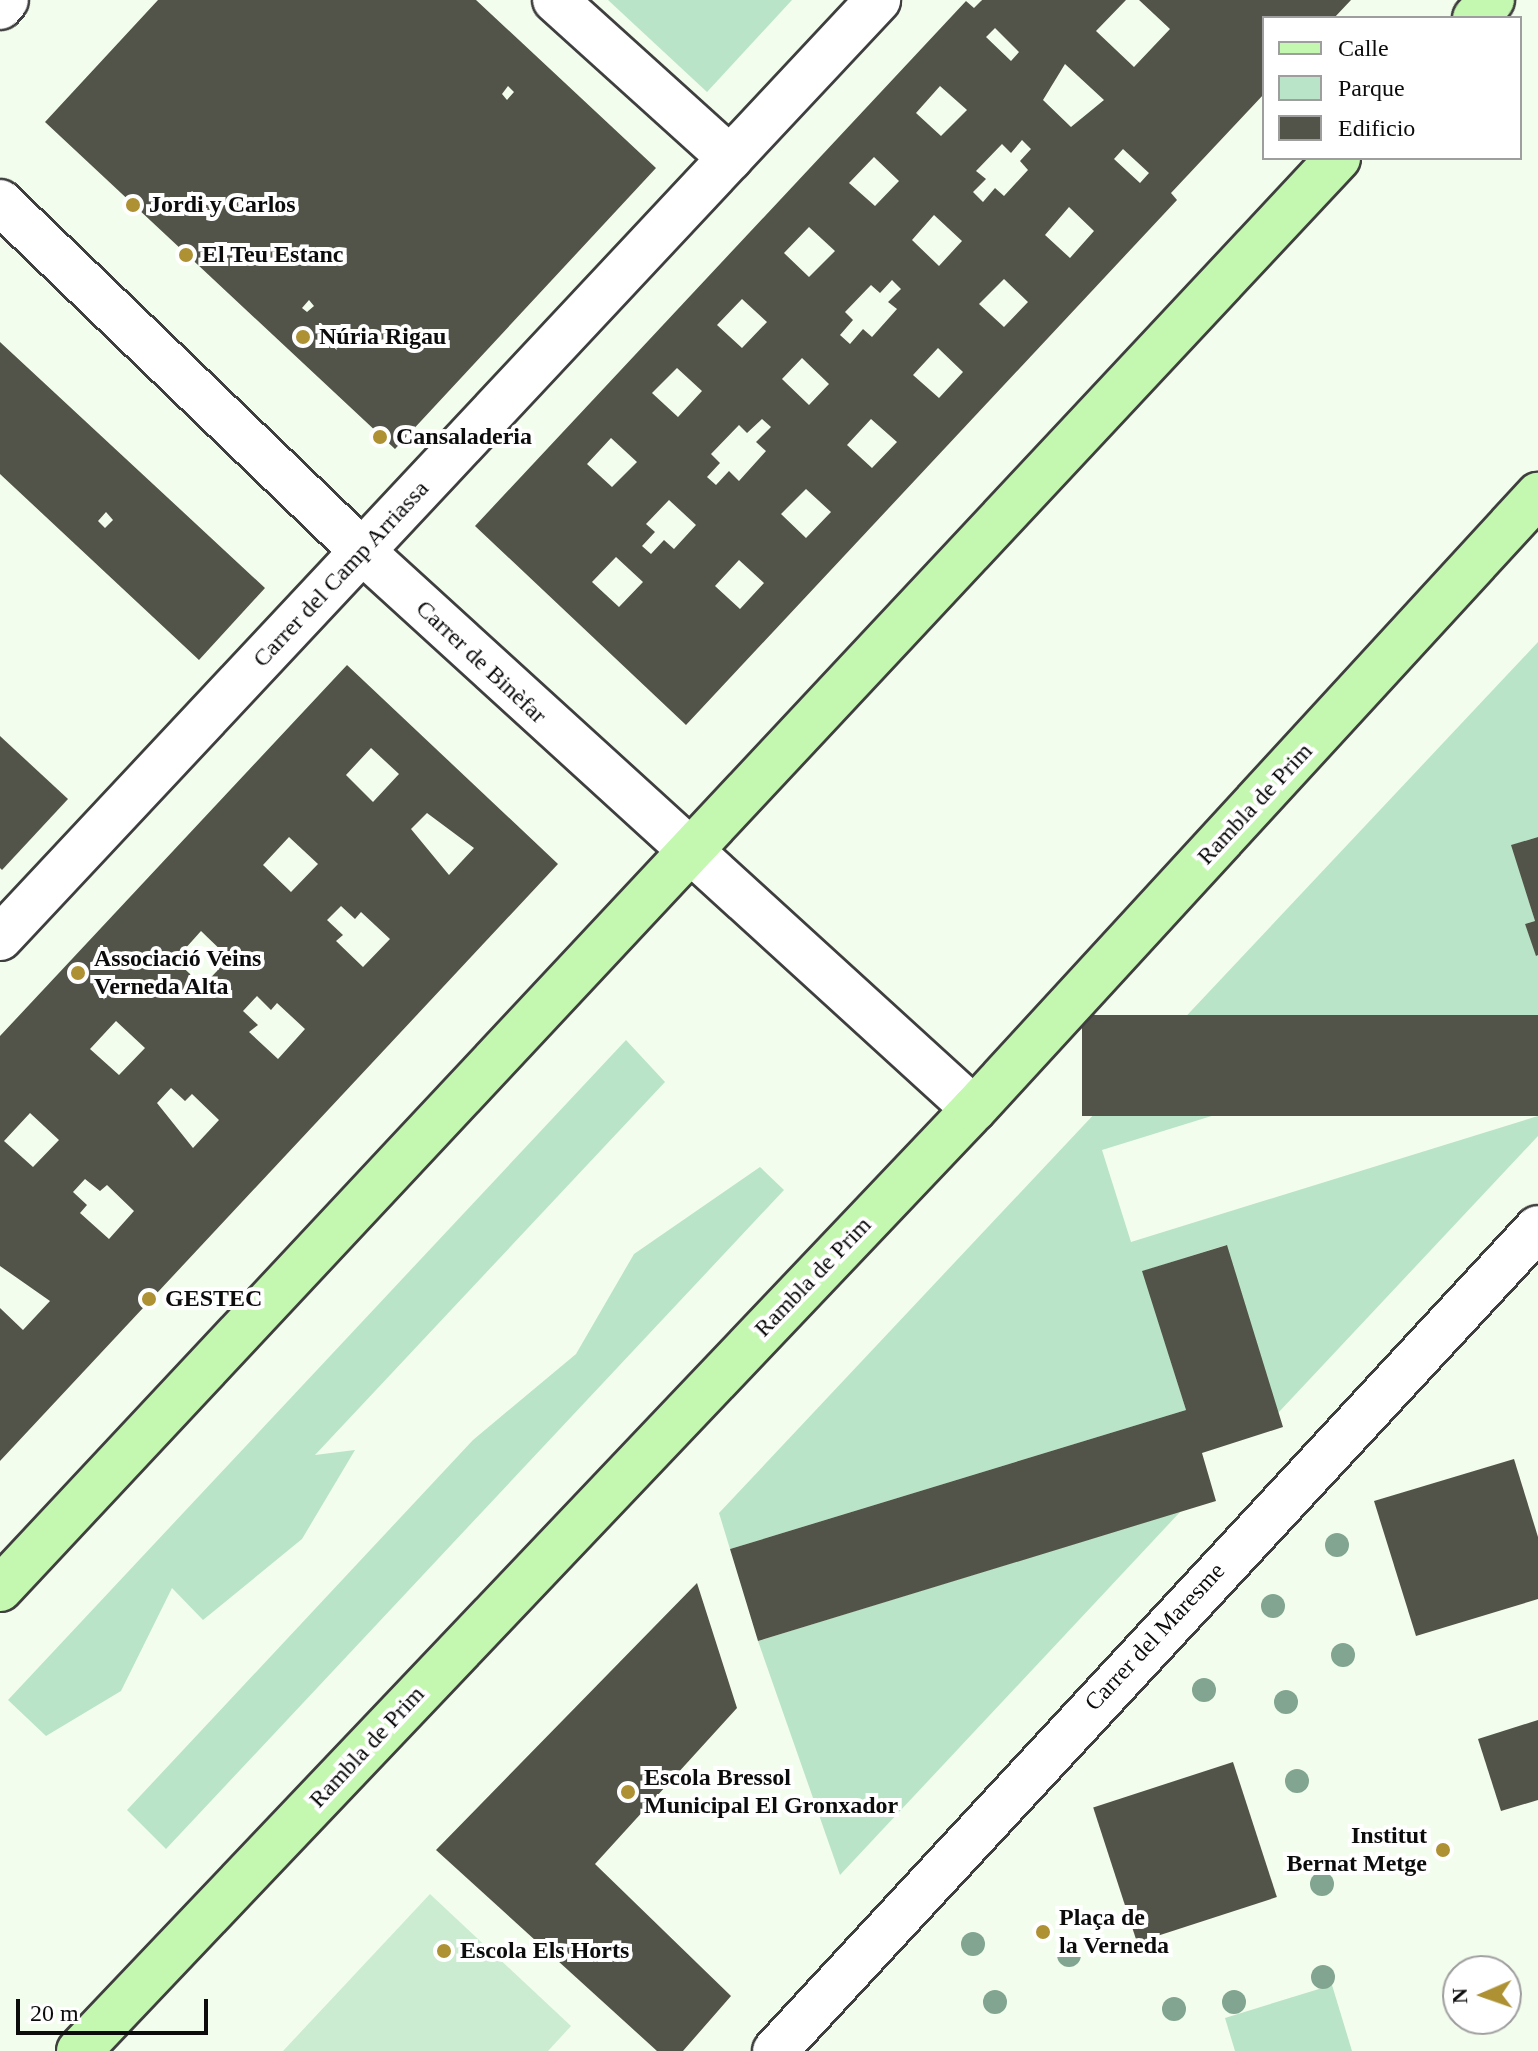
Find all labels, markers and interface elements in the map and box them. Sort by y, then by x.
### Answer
legend [1262,16,1522,160]
text: Calle [1338,35,1389,61]
text: Parque [1338,75,1405,101]
text: Edificio [1338,115,1415,141]
place label: Jordi y Carlos [149,191,296,219]
marker: Jordi y Carlos [124,196,142,214]
place label: El Teu Estanc [202,241,344,269]
marker: El Teu Estanc [177,246,195,264]
place label: Núria Rigau [319,323,446,351]
marker: Núria Rigau [294,328,312,346]
place label: Cansaladeria [396,423,532,451]
marker: Cansaladeria [371,428,389,446]
street label: Carrer del Camp Arriassa [247,474,435,674]
street label: Carrer de Binèfar [410,594,552,730]
street label: Rambla de Prim [1191,737,1319,871]
place label: Associació Veins Verneda Alta [94,945,262,1001]
marker: Associació Veins Verneda Alta [69,964,87,982]
street label: Rambla de Prim [748,1211,878,1343]
place label: GESTEC [165,1285,262,1313]
marker: GESTEC [140,1290,158,1308]
street label: Carrer del Maresme [1079,1557,1231,1717]
street label: Rambla de Prim [303,1680,431,1814]
place label: Escola Bressol Municipal El Gronxador [644,1764,898,1820]
marker: Escola Bressol Municipal El Gronxador [619,1783,637,1801]
place label: Institut Bernat Metge [1286,1822,1427,1878]
marker: Institut Bernat Metge [1434,1841,1452,1859]
place label: Plaça de la Verneda [1059,1904,1169,1960]
marker: Plaça de la Verneda [1034,1923,1052,1941]
place label: Escola Els Horts [460,1937,629,1965]
marker: Escola Els Horts [435,1942,453,1960]
north arrow [1442,1955,1522,2035]
scale bar [20,1983,212,2033]
text: N [1447,1987,1472,2004]
text: 20 m [30,2000,79,2026]

